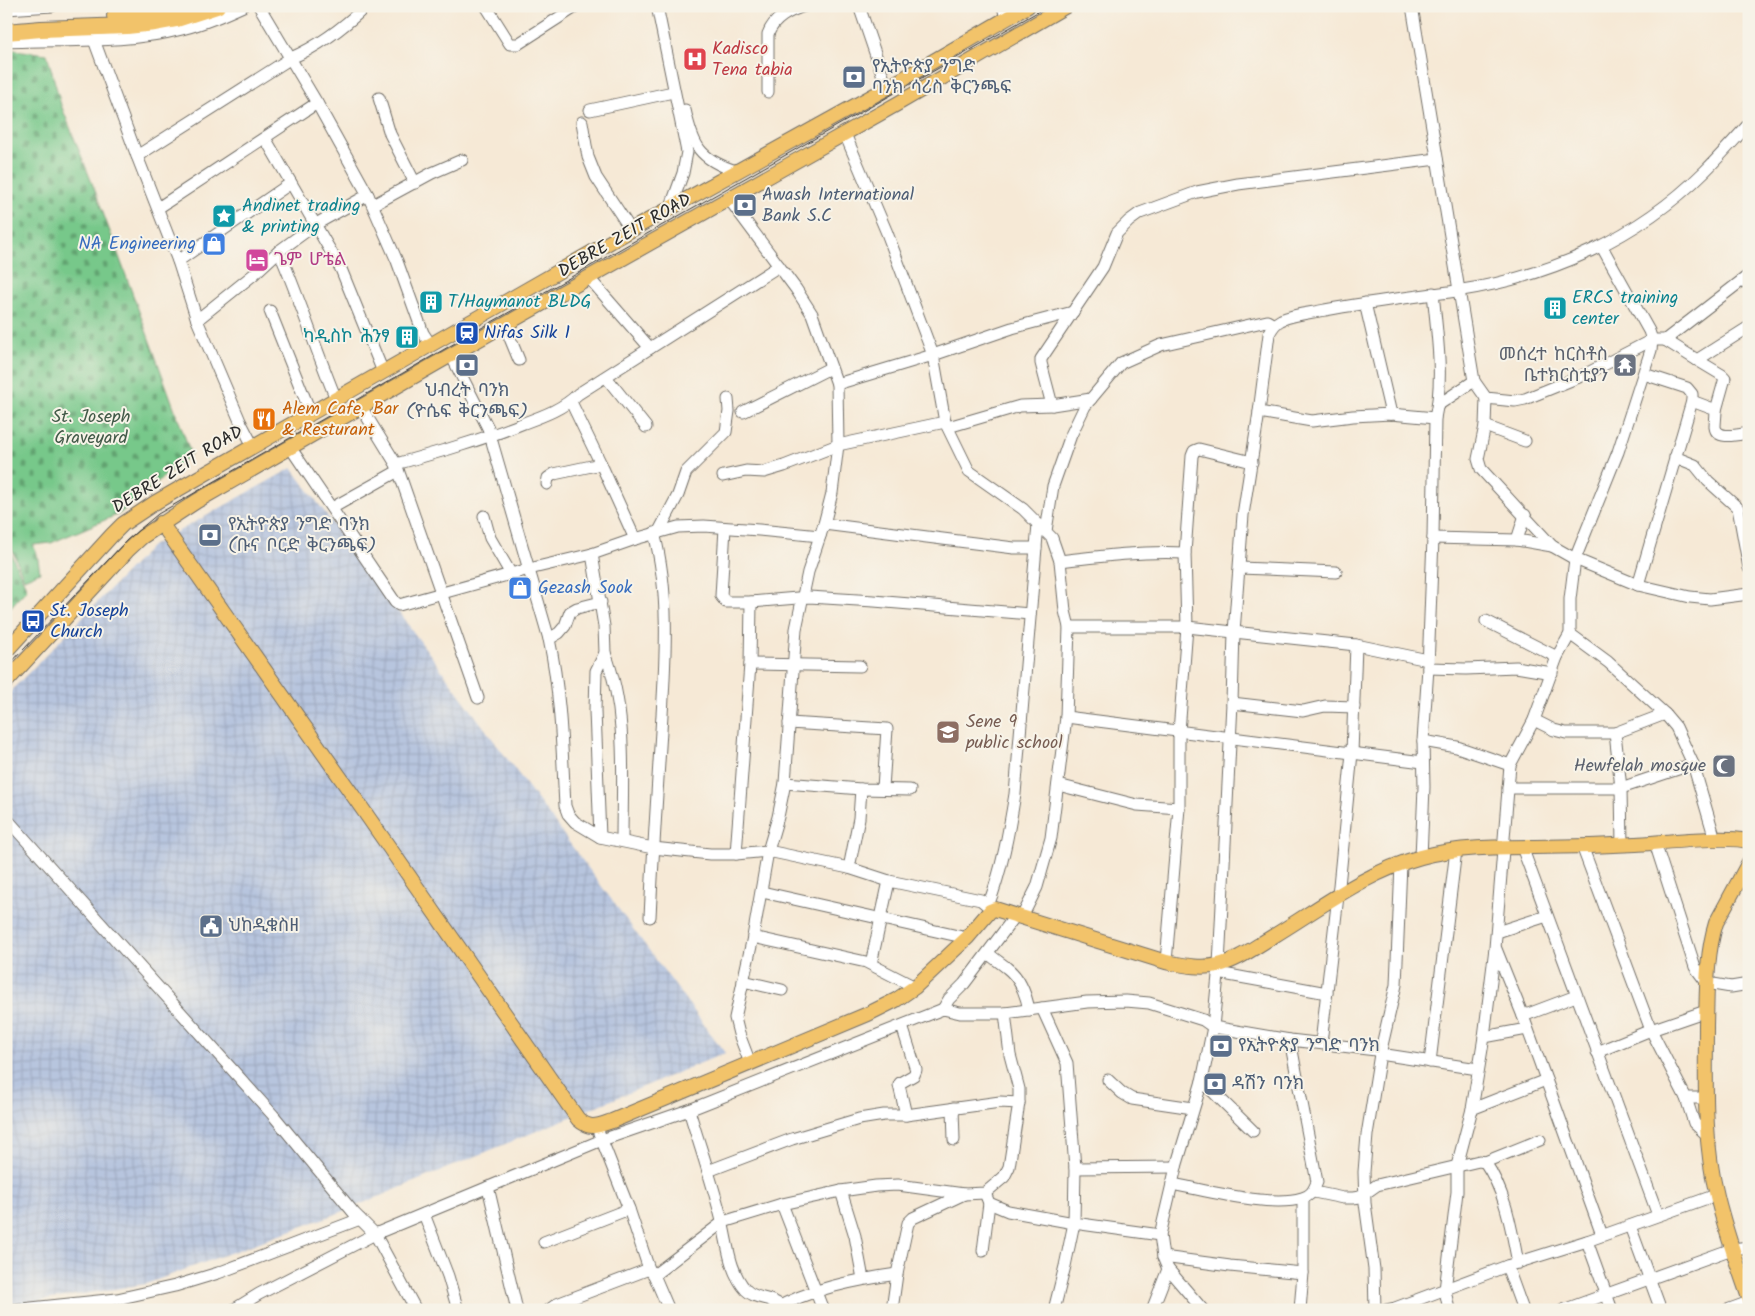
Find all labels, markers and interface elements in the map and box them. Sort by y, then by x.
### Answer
place label: Kadisco Tena tabia [712,35,793,85]
hospital icon: Kadisco Tena tabia [682,46,708,72]
place label: የኢትዮጵያ ንግድ ባንክ ሳሪስ ቅርንጫፍ [872,53,1011,103]
bank icon: የኢትዮጵያ ንግድ ባንክ ሳሪስ ቅርንጫፍ [841,64,867,90]
place label: Awash International Bank S.C [762,181,915,231]
street label: DEBRE ZEIT ROAD [553,186,698,286]
place label: Andinet trading & printing [242,192,360,242]
bank icon: Awash International Bank S.C [732,192,758,218]
place icon: Andinet trading & printing [211,203,237,229]
place label: NA Engineering [79,230,196,259]
shop icon: NA Engineering [201,231,227,257]
place label: ጌም ሆቴል [274,246,346,275]
hotel icon: ጌም ሆቴል [244,247,270,273]
place label: ERCS training center [1572,284,1678,334]
place label: T/Haymanot BLDG [448,288,592,317]
building icon: T/Haymanot BLDG [418,289,444,315]
building icon: ERCS training center [1542,295,1568,321]
place label: Nifas Silk 1 [484,319,570,348]
station icon: Nifas Silk 1 [454,320,480,346]
place label: ካዲስኮ ሕንፃ [303,323,390,352]
building icon: ካዲስኮ ሕንፃ [394,324,420,350]
place label: መሰረተ ከርስቶስ ቤተክርስቲያን [1499,341,1608,391]
bank icon: ህብረት ባንክ (ዮሴፍ ቅርንጫፍ) [454,352,480,378]
temple icon: መሰረተ ከርስቶስ ቤተክርስቲያን [1612,352,1638,378]
place label: ህብረት ባንክ (ዮሴፍ ቅርንጫፍ) [406,377,528,427]
place label: Alem Cafe, Bar & Resturant [282,395,399,445]
park label: St. Joseph Graveyard [52,403,130,453]
restaurant icon: Alem Cafe, Bar & Resturant [251,406,277,432]
street label: DEBRE ZEIT ROAD [107,418,250,522]
place label: የኢትዮጵያ ንግድ ባንክ (ቡና ቦርድ ቅርንጫፍ) [228,511,376,561]
bank icon: የኢትዮጵያ ንግድ ባንክ (ቡና ቦርድ ቅርንጫፍ) [197,522,223,548]
place label: Gezash Sook [538,574,633,603]
shop icon: Gezash Sook [507,575,533,601]
place label: St. Joseph Church [50,597,129,647]
bus stop icon: St. Joseph Church [20,608,46,634]
place label: Sene 9 public school [965,708,1063,758]
school or university icon: Sene 9 public school [935,719,961,745]
place label: Hewfelah mosque [1574,752,1706,781]
mosque icon: Hewfelah mosque [1711,753,1737,779]
place label: ህከዲቁስዘ [228,912,299,941]
public building icon: ህከዲቁስዘ [198,913,224,939]
place label: የኢትዮጵያ ንግድ ባንክ [1238,1032,1380,1061]
bank icon: የኢትዮጵያ ንግድ ባንክ [1208,1033,1234,1059]
place label: ዳሽን ባንክ [1232,1070,1304,1099]
bank icon: ዳሽን ባንክ [1202,1071,1228,1097]

